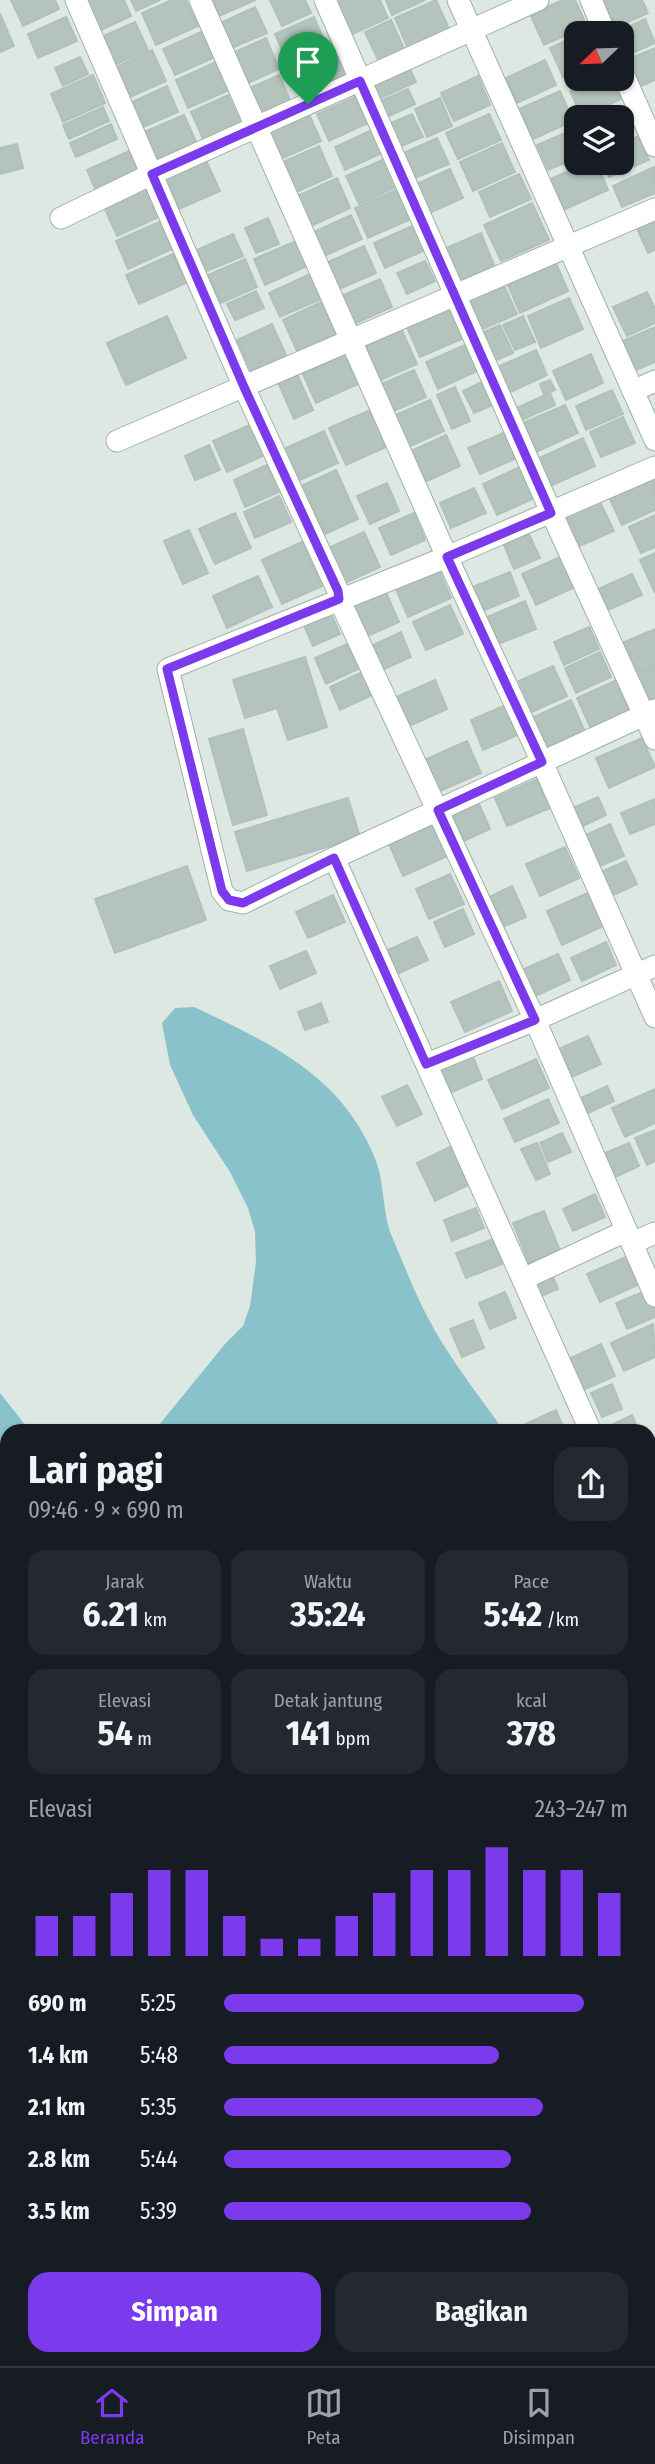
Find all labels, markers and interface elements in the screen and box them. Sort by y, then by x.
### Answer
north arrow [564,21,634,91]
map controls [564,21,634,175]
pin [278,32,338,104]
icon: arrive [289,43,327,81]
button: layers [564,105,634,175]
text: Lari pagi [28,1447,164,1493]
button: share [554,1447,628,1521]
text: 09:46 · 9 × 690 m [28,1496,184,1524]
text: Jarak [105,1570,144,1593]
text: Waktu [304,1570,352,1593]
text: Pace [514,1570,549,1593]
text: 6.21 [82,1593,139,1635]
text: 35:24 [290,1593,366,1635]
text: 5:42 [483,1593,542,1635]
text: km [139,1608,167,1631]
text: /km [542,1608,579,1631]
text: Elevasi [98,1689,151,1712]
text: Detak jantung [274,1689,382,1712]
text: kcal [516,1689,547,1712]
text: 54 [98,1712,133,1754]
text: 141 [286,1712,331,1754]
text: 378 [507,1712,556,1754]
text: m [133,1727,152,1750]
text: bpm [331,1727,370,1750]
text: Elevasi [28,1795,93,1823]
text: 243–247 m [535,1795,628,1823]
text: 690 m [28,1989,87,2017]
text: 5:25 [140,1989,176,2017]
text: 1.4 km [28,2041,88,2069]
text: 5:48 [140,2041,178,2069]
text: 2.1 km [28,2093,85,2121]
text: 5:35 [140,2093,177,2121]
text: 2.8 km [28,2145,90,2173]
text: 5:44 [140,2145,178,2173]
text: 3.5 km [28,2197,90,2225]
text: 5:39 [140,2197,177,2225]
button: Simpan [28,2272,321,2352]
button: Bagikan [335,2272,628,2352]
tab: Beranda [80,2384,145,2449]
tab: Peta [305,2384,343,2449]
tab: Disimpan [502,2384,575,2449]

